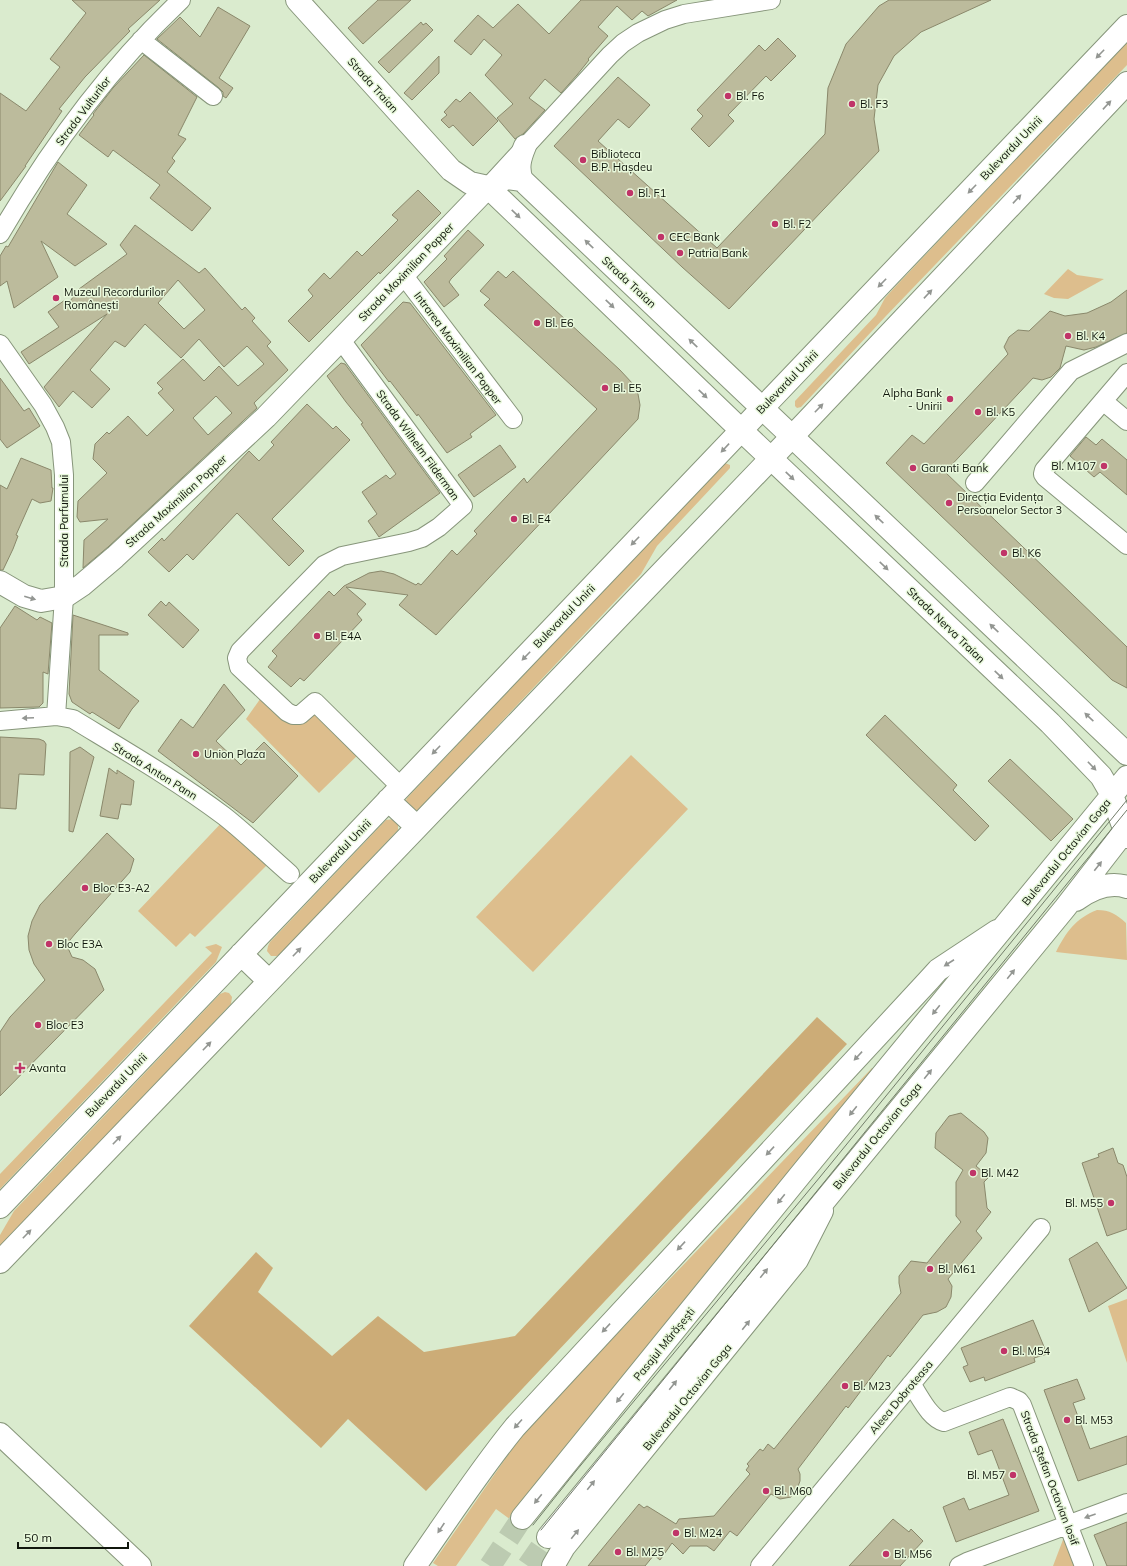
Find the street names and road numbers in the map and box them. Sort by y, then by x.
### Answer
street label: Strada Traian [345,55,401,115]
street label: Strada Vulturilor [52,74,114,148]
street label: Bulevardul Unirii [977,113,1045,183]
street label: Strada Maximilian Popper [355,220,457,324]
street label: Strada Traian [599,253,659,311]
street label: Intrarea Maximilian Popper [411,289,505,407]
street label: Bulevardul Unirii [753,347,821,417]
street label: Strada Wilhelm Filderman [373,387,463,503]
street label: Strada Maximilian Popper [122,452,230,550]
street label: Strada Parfumului [57,475,71,567]
street label: Bulevardul Unirii [530,581,598,651]
street label: Strada Nerva Traian [904,584,988,666]
street label: Strada Anton Pann [110,739,200,803]
street label: Bulevardul Octavian Goga [1019,796,1113,908]
street label: Bulevardul Unirii [306,816,374,886]
street label: Bulevardul Unirii [82,1050,150,1120]
street label: Bulevardul Octavian Goga [830,1080,924,1192]
street label: Pasajul Mărășești [630,1305,699,1384]
street label: Bulevardul Octavian Goga [640,1341,734,1453]
street label: Aleea Dobroteasa [866,1357,936,1437]
street label: Strada Ștefan Octavian Iosif [1017,1409,1082,1548]

